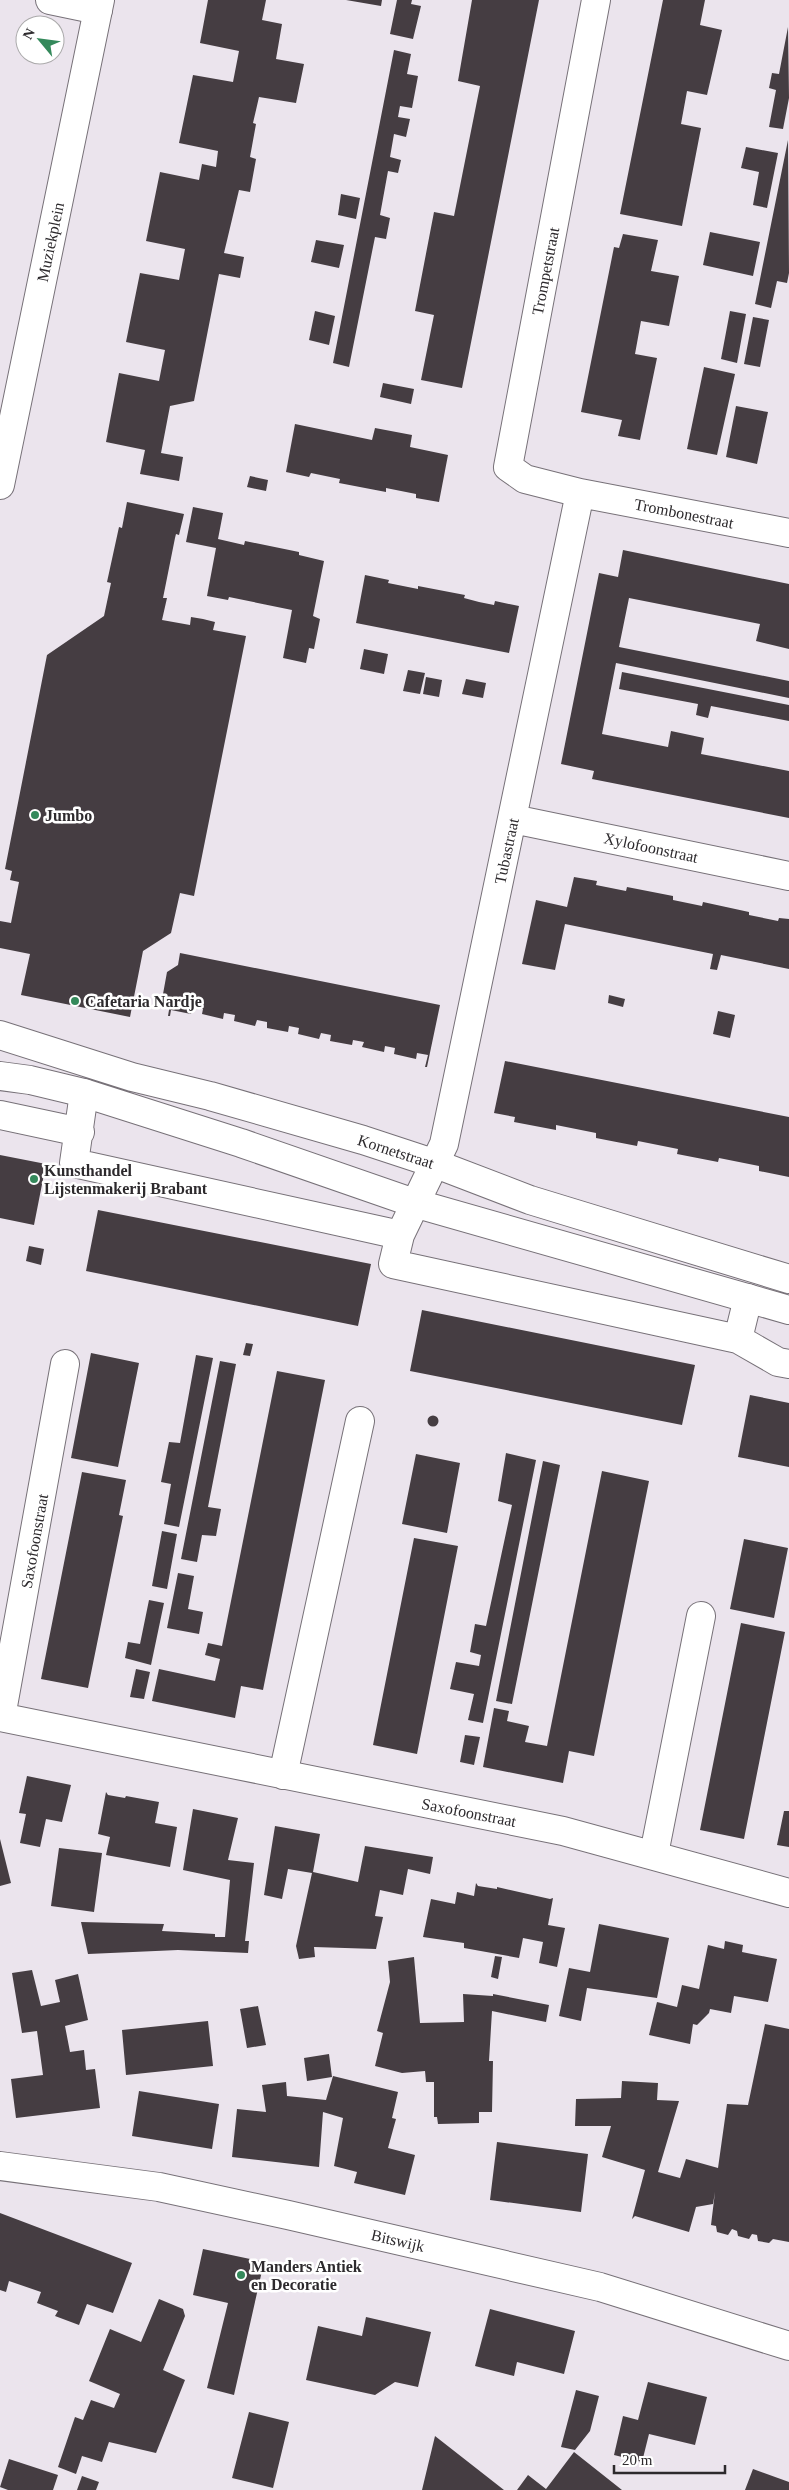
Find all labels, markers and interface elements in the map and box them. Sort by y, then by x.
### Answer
north arrow [15,15,65,65]
text: N [20,26,38,42]
street label: Muziekplein [34,201,68,284]
street label: Trompetstraat [529,225,563,317]
street label: Trombonestraat [633,496,736,532]
place label: Jumbo [45,807,92,824]
marker: Jumbo [29,809,41,821]
street label: Tubastraat [491,816,522,886]
street label: Xylofoonstraat [602,829,700,867]
place label: Cafetaria Nardje [85,993,202,1011]
marker: Cafetaria Nardje [69,995,81,1007]
street label: Kornetstraat [356,1131,437,1172]
place label: Kunsthandel Lijstenmakerij Brabant [44,1162,208,1198]
marker: Kunsthandel Lijstenmakerij Brabant [28,1173,40,1185]
street label: Saxofoonstraat [18,1492,51,1590]
street label: Saxofoonstraat [420,1795,518,1830]
street label: Bitswijk [369,2226,426,2256]
place label: Manders Antiek en Decoratie [251,2258,362,2293]
marker: Manders Antiek en Decoratie [235,2269,247,2281]
scale bar [614,2442,725,2474]
text: 20 m [622,2452,653,2468]

